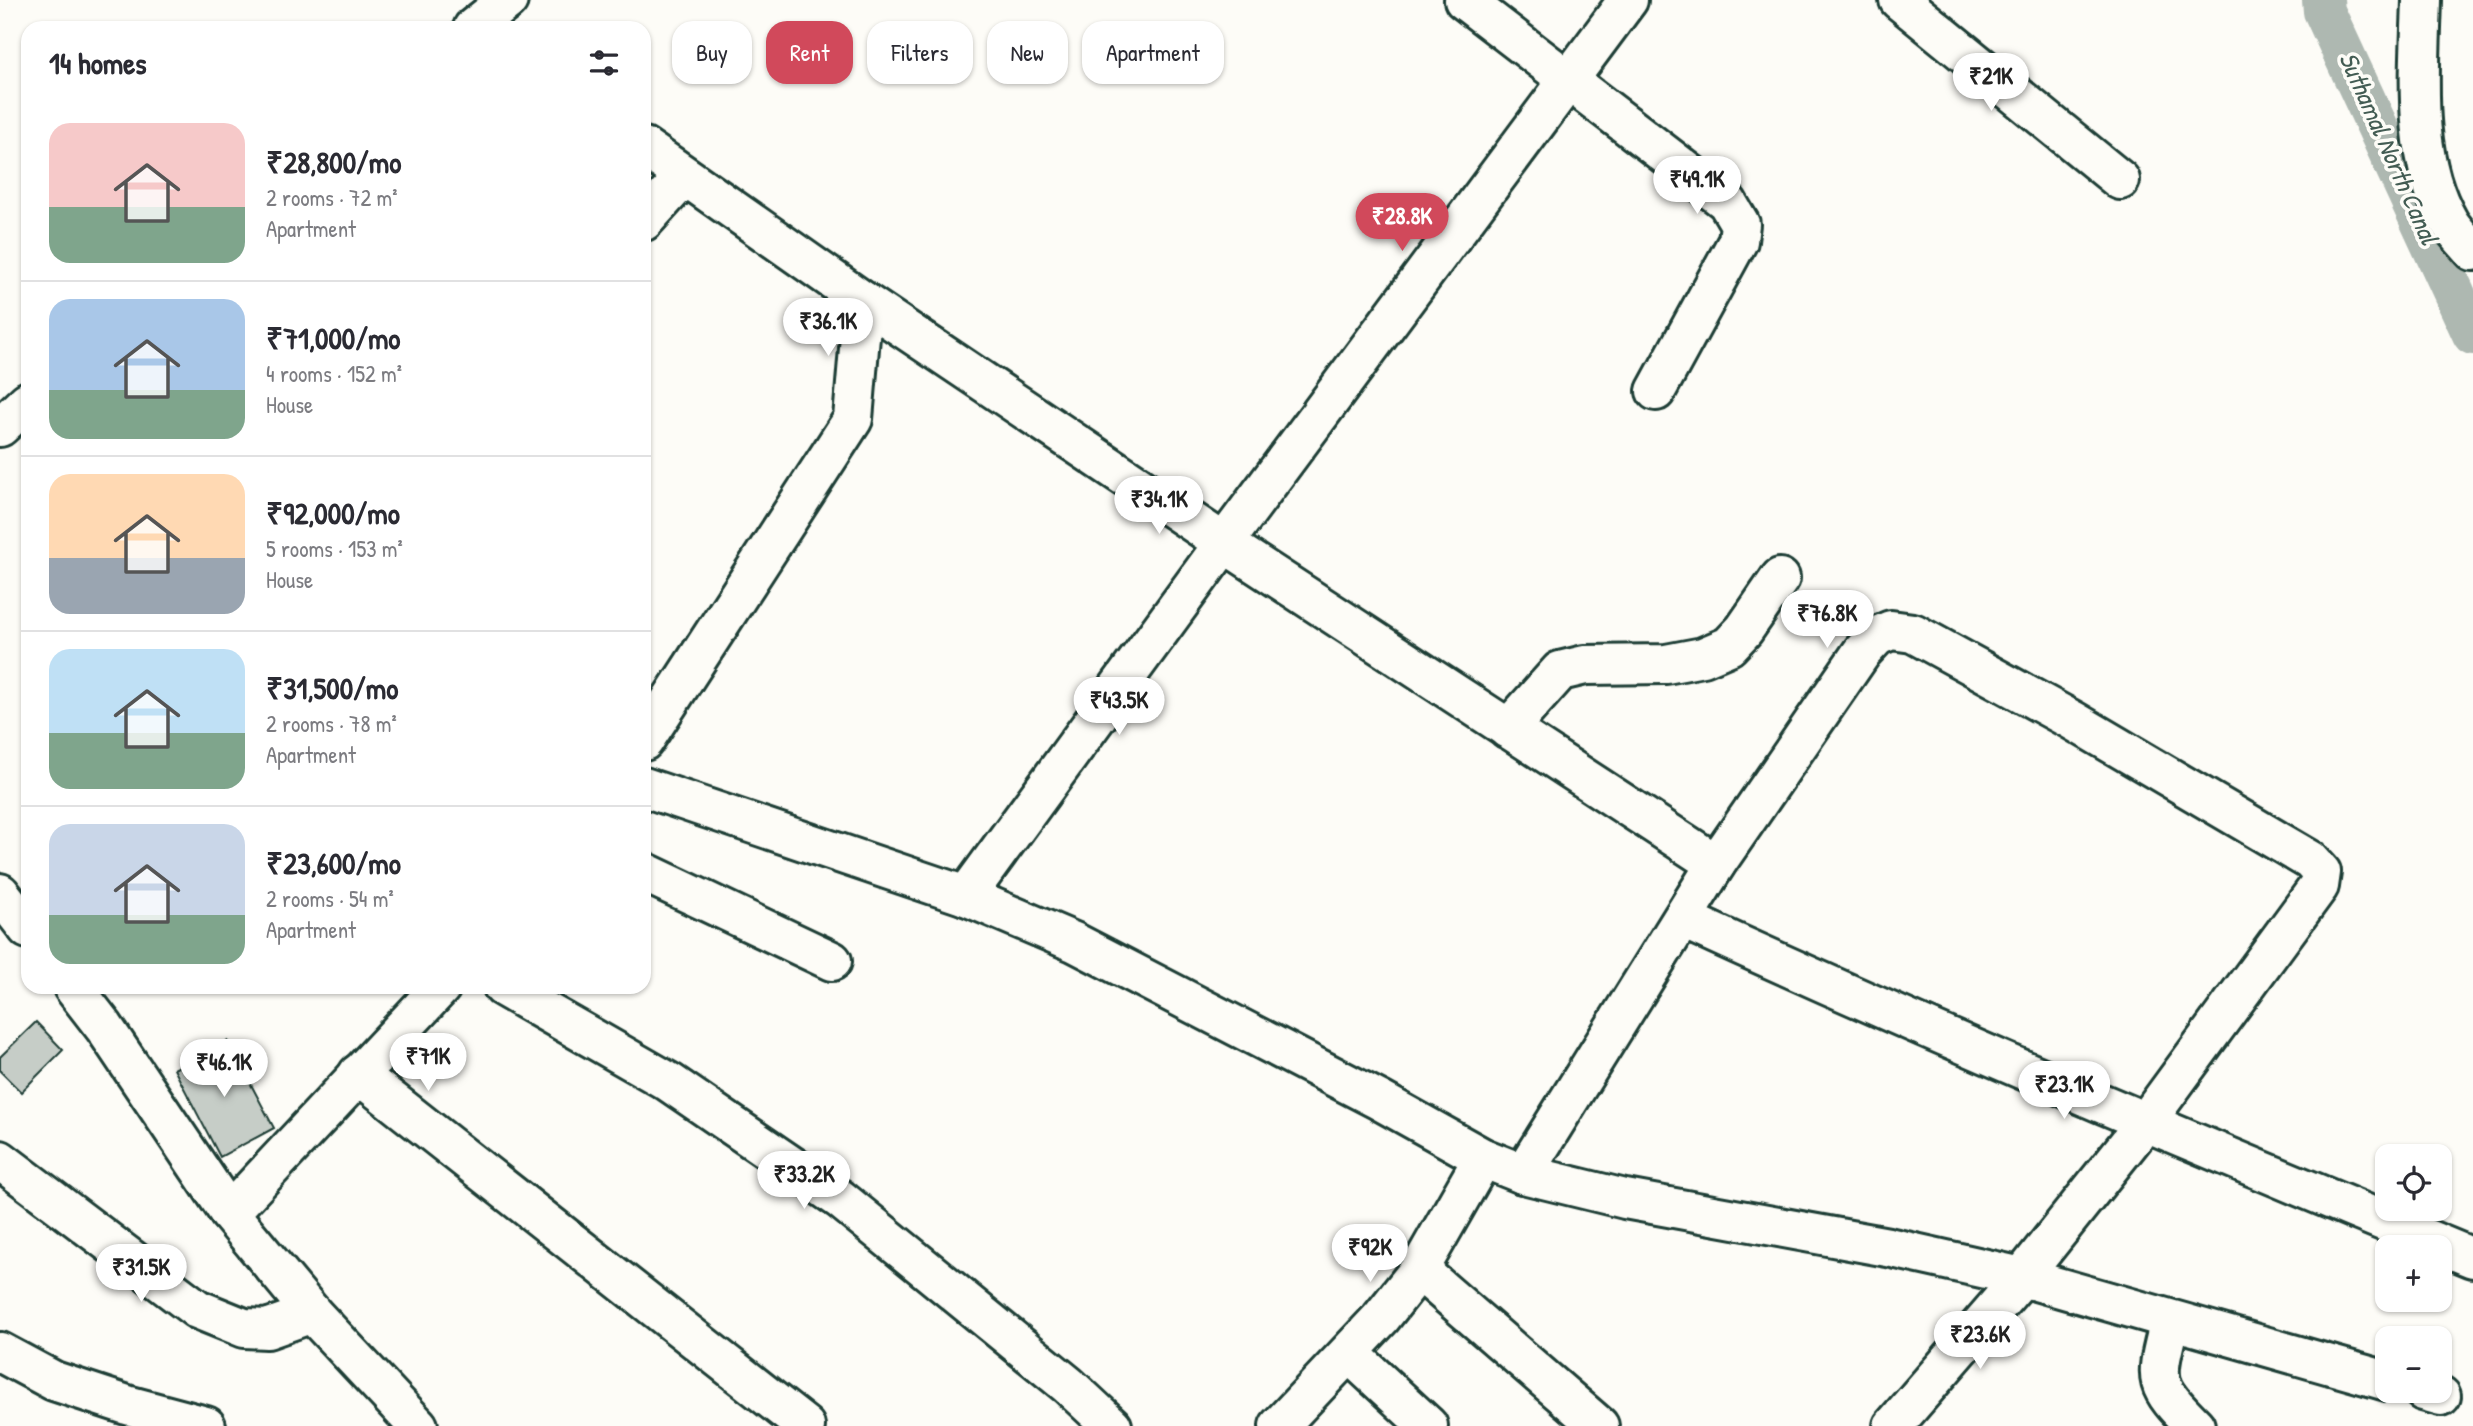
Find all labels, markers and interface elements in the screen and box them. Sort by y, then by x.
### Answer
chip: Buy [672,21,752,84]
chip: Rent [766,21,853,84]
chip: Filters [867,21,973,84]
chip: New [987,21,1068,84]
chip: Apartment [1082,21,1224,84]
text: 14 homes [49,43,147,83]
icon: filters [585,44,623,82]
water label: Suthamal North Canal [2331,46,2448,250]
pin: ₹21K [1950,54,2032,113]
text: ₹21K [1969,60,2013,91]
text: ₹28,800/mo [266,142,401,182]
icon: home [105,151,189,235]
pin: ₹49.1K [1640,156,1754,216]
text: ₹49.1K [1669,163,1725,194]
text: 2 rooms · 72 m² [266,182,398,213]
pin: ₹28.8K [1345,194,1459,253]
text: ₹28.8K [1372,200,1432,231]
text: Apartment [266,213,356,244]
pin: ₹36.1K [771,298,885,358]
text: ₹36.1K [799,305,857,336]
text: ₹71,000/mo [266,318,400,358]
icon: home [105,327,189,411]
text: 4 rooms · 152 m² [266,358,402,389]
text: House [266,389,313,420]
pin: ₹34.1K [1102,476,1216,536]
text: ₹34.1K [1130,483,1188,514]
text: ₹92,000/mo [266,493,400,533]
icon: home [105,502,189,586]
text: 5 rooms · 153 m² [266,533,403,564]
text: House [266,564,313,595]
pin: ₹76.8K [1770,590,1884,650]
text: ₹76.8K [1797,597,1857,628]
text: ₹31,500/mo [266,668,398,708]
icon: home [105,677,189,761]
pin: ₹43.5K [1062,678,1176,737]
text: ₹43.5K [1090,684,1148,715]
text: 2 rooms · 78 m² [266,708,397,739]
text: Apartment [266,739,356,770]
text: ₹23,600/mo [266,843,401,883]
icon: home [105,852,189,936]
text: 2 rooms · 54 m² [266,883,394,914]
text: Apartment [266,914,356,945]
pin: ₹71K [387,1034,469,1093]
pin: ₹46.1K [167,1040,281,1099]
text: ₹71K [406,1040,450,1071]
text: ₹46.1K [196,1046,252,1077]
pin: ₹23.1K [2007,1062,2121,1121]
text: ₹23.1K [2034,1068,2094,1099]
map controls [2375,1144,2452,1403]
button: locate [2375,1144,2452,1221]
pin: ₹33.2K [747,1152,861,1211]
text: ₹33.2K [773,1158,835,1189]
pin: ₹92K [1329,1224,1411,1284]
text: ₹92K [1348,1231,1392,1262]
button: + [2375,1235,2452,1312]
pin: ₹31.5K [84,1244,198,1304]
text: ₹31.5K [112,1251,170,1282]
pin: ₹23.6K [1923,1312,2037,1371]
text: ₹23.6K [1950,1318,2010,1349]
button: − [2375,1326,2452,1403]

